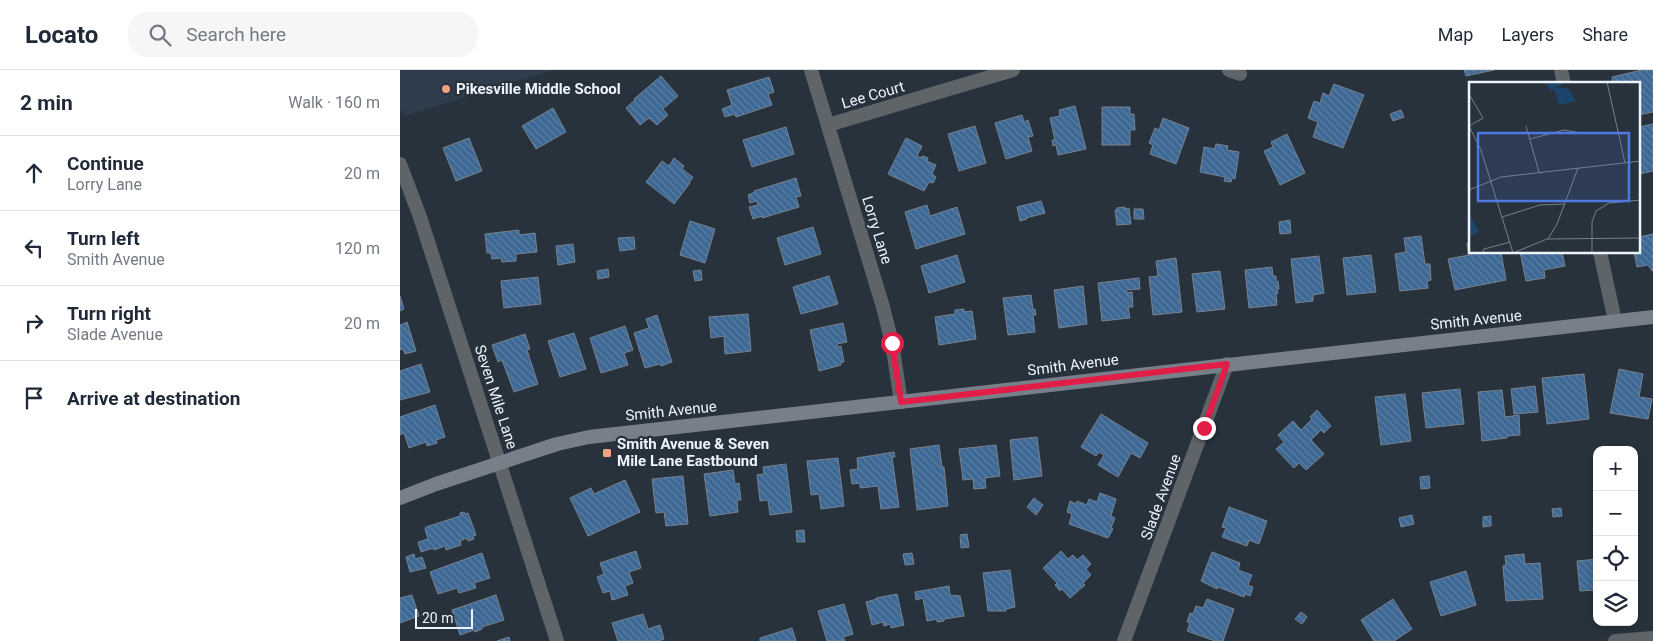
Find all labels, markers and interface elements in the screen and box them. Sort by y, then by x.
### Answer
search box [128,12,478,57]
text: Locato [25,21,98,49]
icon: search [146,21,174,49]
text: Search here [186,23,286,46]
text: Map [1438,24,1473,45]
text: Layers [1501,24,1554,45]
text: Share [1582,24,1628,45]
street label: Lee Court [839,77,907,113]
place label: Pikesville Middle School [456,80,621,98]
inset map [1469,82,1640,254]
marker: Pikesville Middle School [440,83,452,95]
text: 2 min [20,91,73,115]
text: Walk · 160 m [288,93,380,112]
text: Continue [67,152,144,175]
icon: ahead [20,159,48,187]
text: 20 m [344,164,380,183]
text: Lorry Lane [67,175,142,194]
street label: Lorry Lane [858,194,896,266]
text: Turn left [67,227,140,250]
icon: left [20,234,48,262]
text: 120 m [335,239,380,258]
text: Smith Avenue [67,250,165,269]
text: Turn right [67,302,151,325]
street label: Smith Avenue [1429,306,1523,334]
icon: right [20,309,48,337]
text: 20 m [344,314,380,333]
text: Slade Avenue [67,325,163,344]
route start [881,332,904,355]
street label: Seven Mile Lane [471,343,521,451]
street label: Smith Avenue [1026,350,1120,380]
icon: arrive [20,384,48,412]
text: Arrive at destination [67,387,240,410]
street label: Smith Avenue [624,397,718,425]
route end [1193,417,1216,440]
place label: Smith Avenue & Seven Mile Lane Eastbound [617,435,769,470]
map controls [1593,446,1638,626]
button: + [1593,446,1638,491]
marker: Smith Avenue & Seven Mile Lane Eastbound [601,447,613,459]
street label: Slade Avenue [1137,452,1185,542]
button: − [1593,491,1638,536]
button: locate [1593,536,1638,581]
button: layers [1593,581,1638,626]
scale bar [415,606,472,629]
text: 20 m [422,610,454,626]

